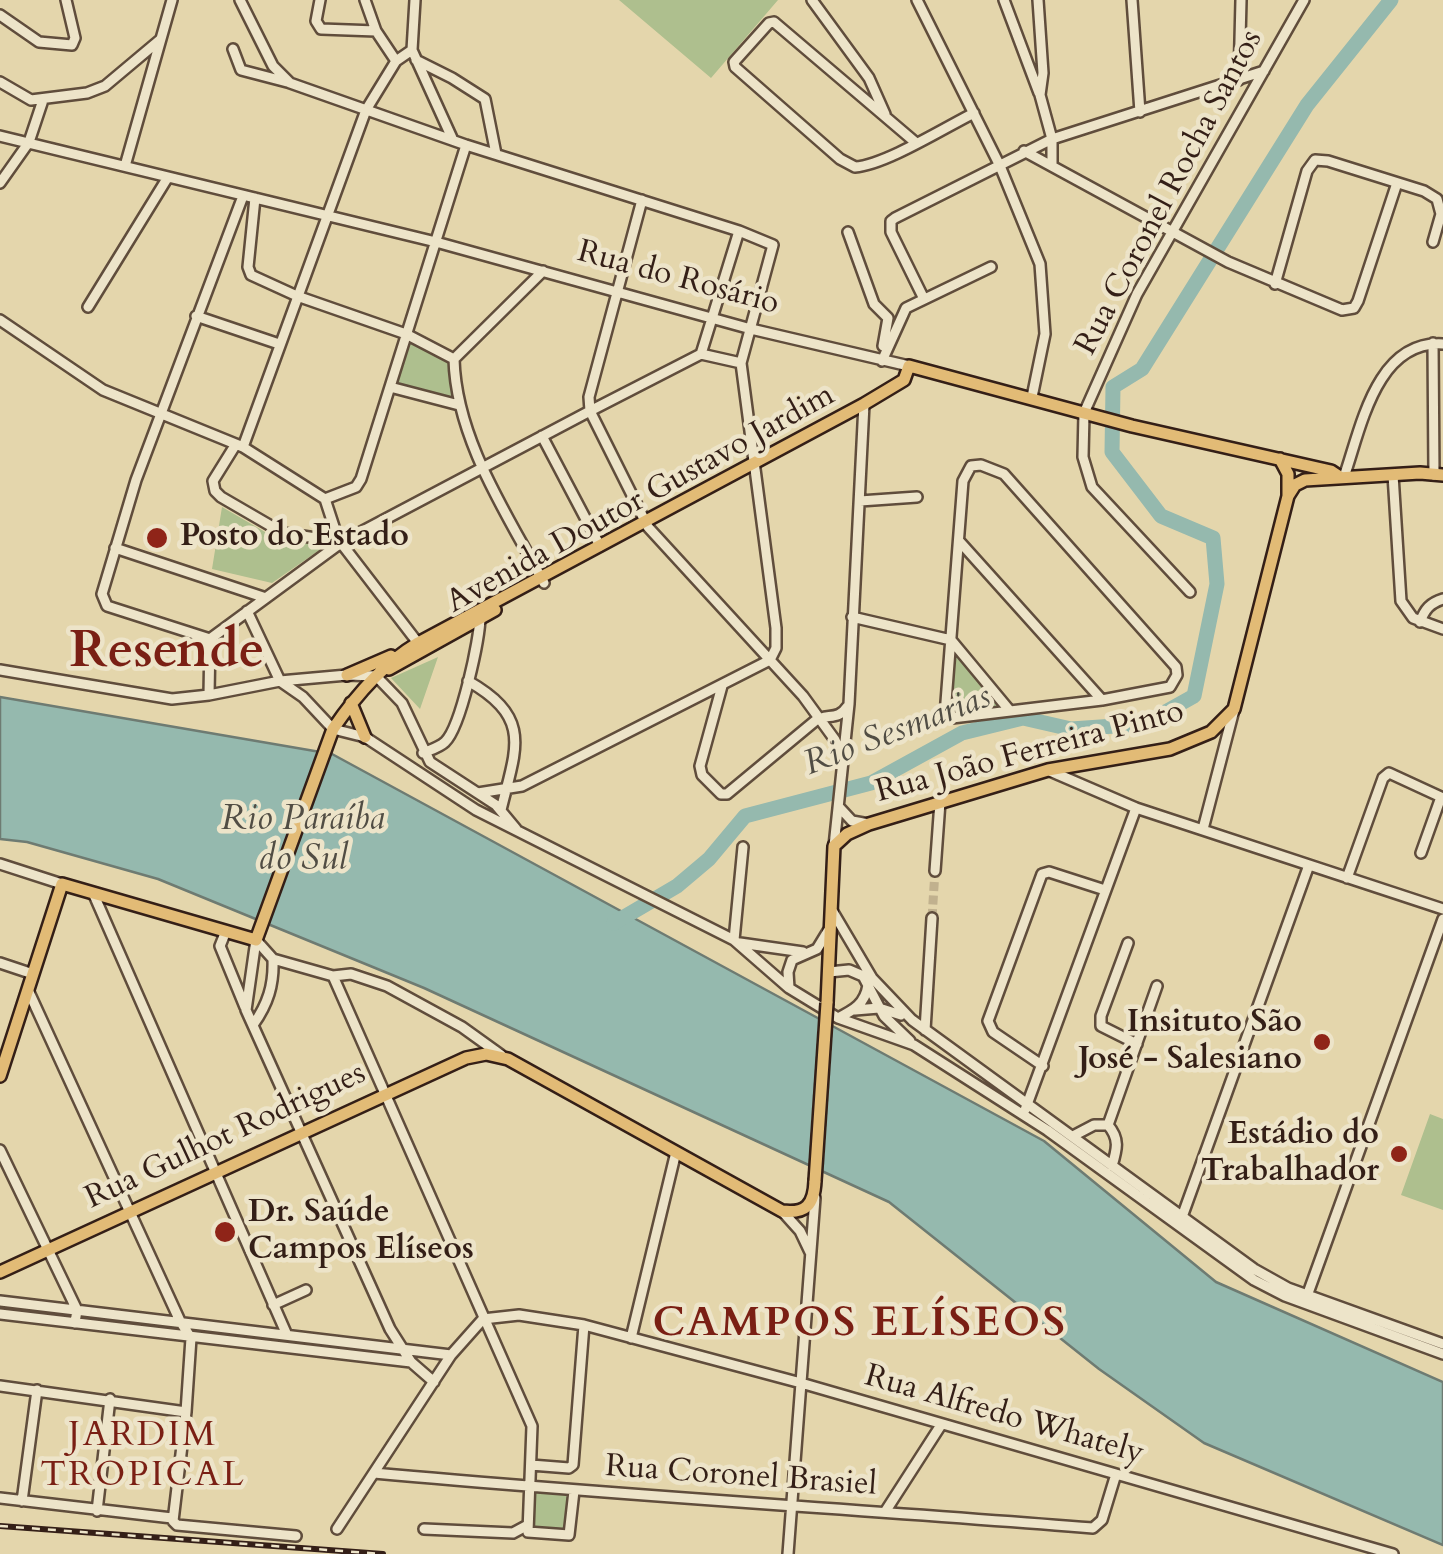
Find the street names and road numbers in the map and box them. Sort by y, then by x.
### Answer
street label: Rua Coronel Rocha Santos [1068,24,1272,362]
street label: Rua do Rosário [573,234,783,324]
street label: Avenida Doutor Gustavo Jardim [440,377,842,623]
street label: Rua João Ferreira Pinto [872,693,1188,813]
street label: Rua Gulhot Rodrigues [80,1055,372,1219]
street label: Rua Alfredo Whately [860,1358,1148,1474]
street label: Rua Coronel Brasiel [604,1448,878,1506]

